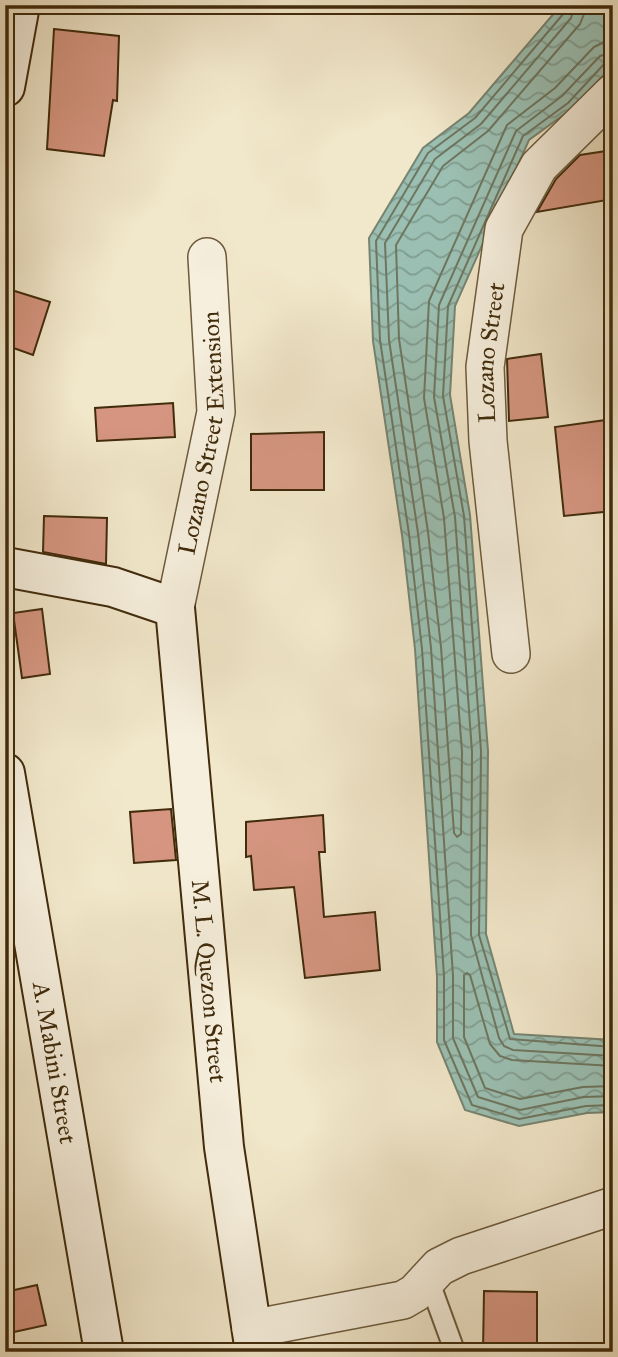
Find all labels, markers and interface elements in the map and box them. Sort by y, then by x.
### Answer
street label: Lozano Street [469,280,512,424]
street label: Lozano Street Extension [172,310,231,557]
street label: M. L. Quezon Street [185,878,233,1085]
street label: A. Mabini Street [26,979,83,1147]

